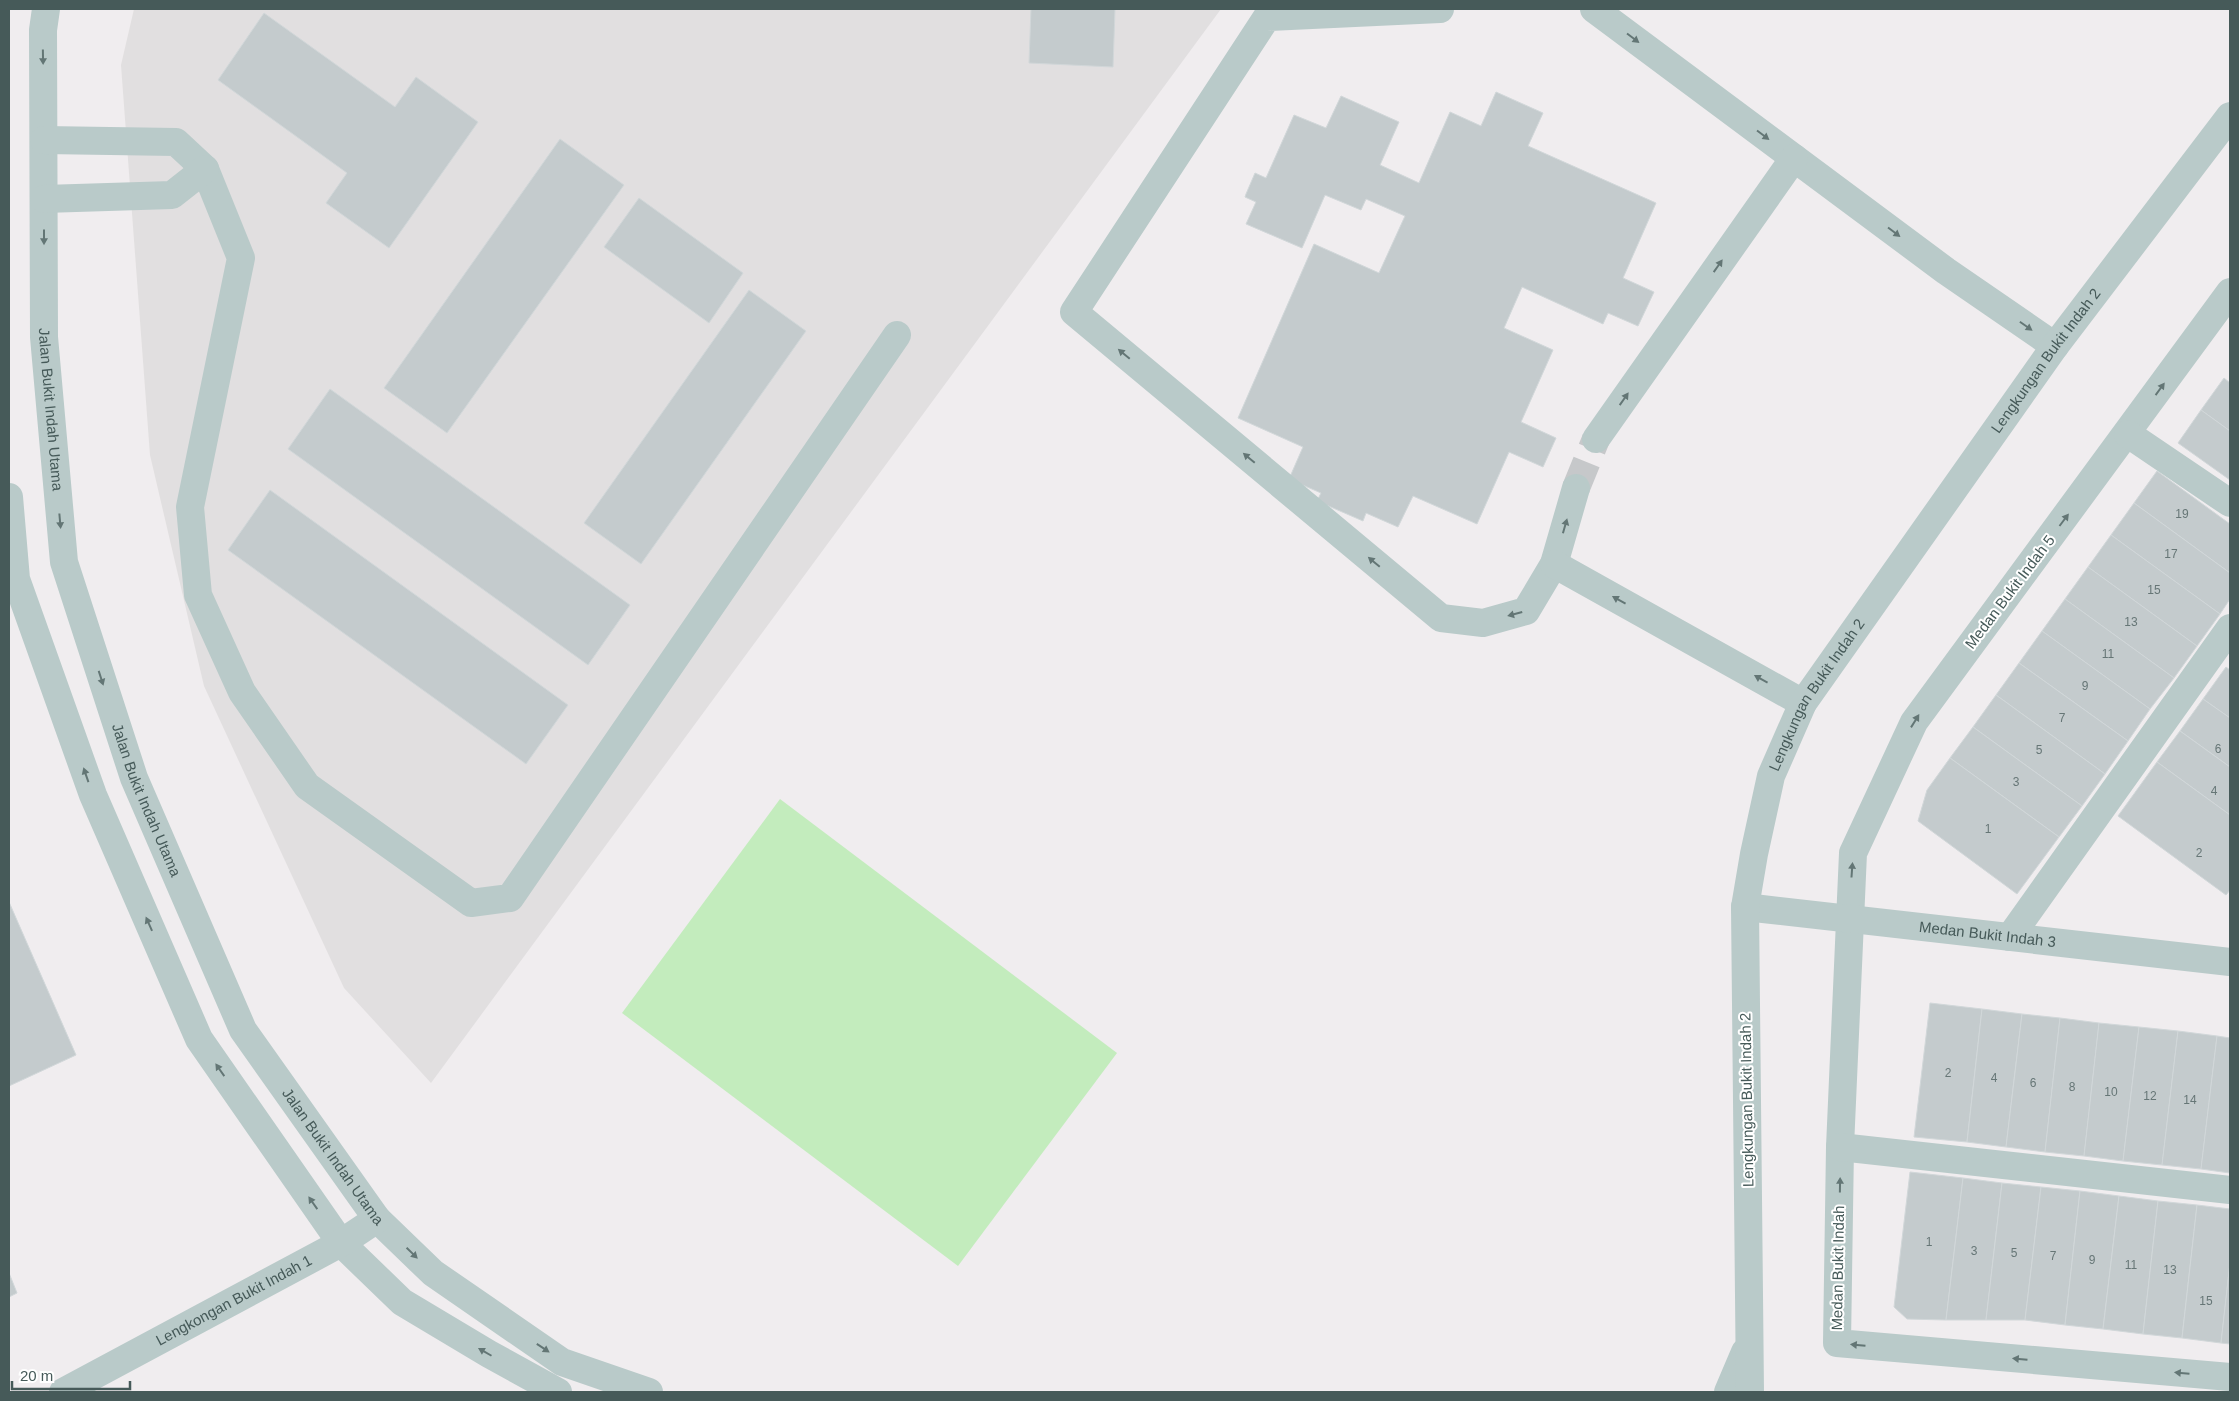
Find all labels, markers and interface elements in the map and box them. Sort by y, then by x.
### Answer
one-way arrow [1626,33,1640,43]
one-way arrow [39,49,47,65]
one-way arrow [1756,130,1769,141]
one-way arrow [1887,226,1900,237]
one-way arrow [40,229,48,245]
one-way arrow [1713,260,1723,273]
street label: Lengkungan Bukit Indah 2 [1987,285,2104,436]
one-way arrow [2019,321,2033,331]
street label: Jalan Bukit Indah Utama [36,328,67,492]
one-way arrow [1118,349,1131,360]
one-way arrow [2155,382,2165,396]
one-way arrow [1619,393,1629,406]
one-way arrow [1243,453,1256,464]
house number: 19 [2175,507,2189,521]
one-way arrow [56,514,64,530]
one-way arrow [2058,514,2069,527]
one-way arrow [1562,518,1570,533]
street label: Medan Bukit Indah 5 [1961,532,2058,652]
house number: 17 [2164,547,2178,561]
one-way arrow [1368,557,1381,568]
house number: 15 [2147,583,2161,597]
one-way arrow [1612,596,1625,605]
one-way arrow [1507,611,1522,619]
street label: Lengkungan Bukit Indah 2 [1765,615,1868,774]
house number: 13 [2124,615,2138,629]
house number: 11 [2102,647,2115,661]
one-way arrow [98,671,106,686]
one-way arrow [1754,675,1767,684]
house number: 9 [2082,679,2089,693]
house number: 7 [2059,711,2066,725]
one-way arrow [1911,714,1920,728]
street label: Jalan Bukit Indah Utama [109,721,185,880]
house number: 6 [2215,742,2222,756]
house number: 5 [2036,743,2043,757]
one-way arrow [81,767,89,782]
house number: 3 [2013,775,2020,789]
house number: 4 [2211,784,2218,798]
house number: 1 [1985,822,1992,836]
house number: 2 [2196,846,2203,860]
one-way arrow [1849,861,1857,877]
one-way arrow [145,917,153,931]
street label: Medan Bukit Indah 3 [1918,918,2057,950]
street label: Lengkungan Bukit Indah 2 [1736,1013,1757,1187]
one-way arrow [215,1063,225,1077]
house number: 2 [1945,1066,1952,1080]
house number: 4 [1991,1071,1998,1085]
house number: 6 [2030,1076,2037,1090]
house number: 8 [2069,1080,2076,1094]
street label: Jalan Bukit Indah Utama [279,1085,388,1229]
house number: 10 [2104,1085,2118,1099]
house number: 12 [2143,1089,2157,1103]
house number: 14 [2183,1093,2197,1107]
one-way arrow [1836,1176,1844,1192]
one-way arrow [308,1197,318,1210]
street label: Medan Bukit Indah [1828,1205,1847,1331]
house number: 1 [1926,1235,1933,1249]
house number: 3 [1971,1244,1978,1258]
one-way arrow [406,1246,418,1258]
house number: 5 [2011,1246,2018,1260]
house number: 7 [2050,1249,2057,1263]
street label: Lengkongan Bukit Indah 1 [153,1251,315,1349]
house number: 9 [2089,1253,2096,1267]
house number: 11 [2125,1258,2138,1272]
house number: 13 [2163,1263,2177,1277]
house number: 15 [2199,1294,2213,1308]
one-way arrow [1850,1341,1866,1349]
one-way arrow [536,1343,550,1353]
one-way arrow [477,1348,492,1356]
one-way arrow [2011,1355,2027,1363]
scale bar [12,1358,130,1390]
text: 20 m [20,1367,53,1384]
one-way arrow [2173,1369,2189,1377]

